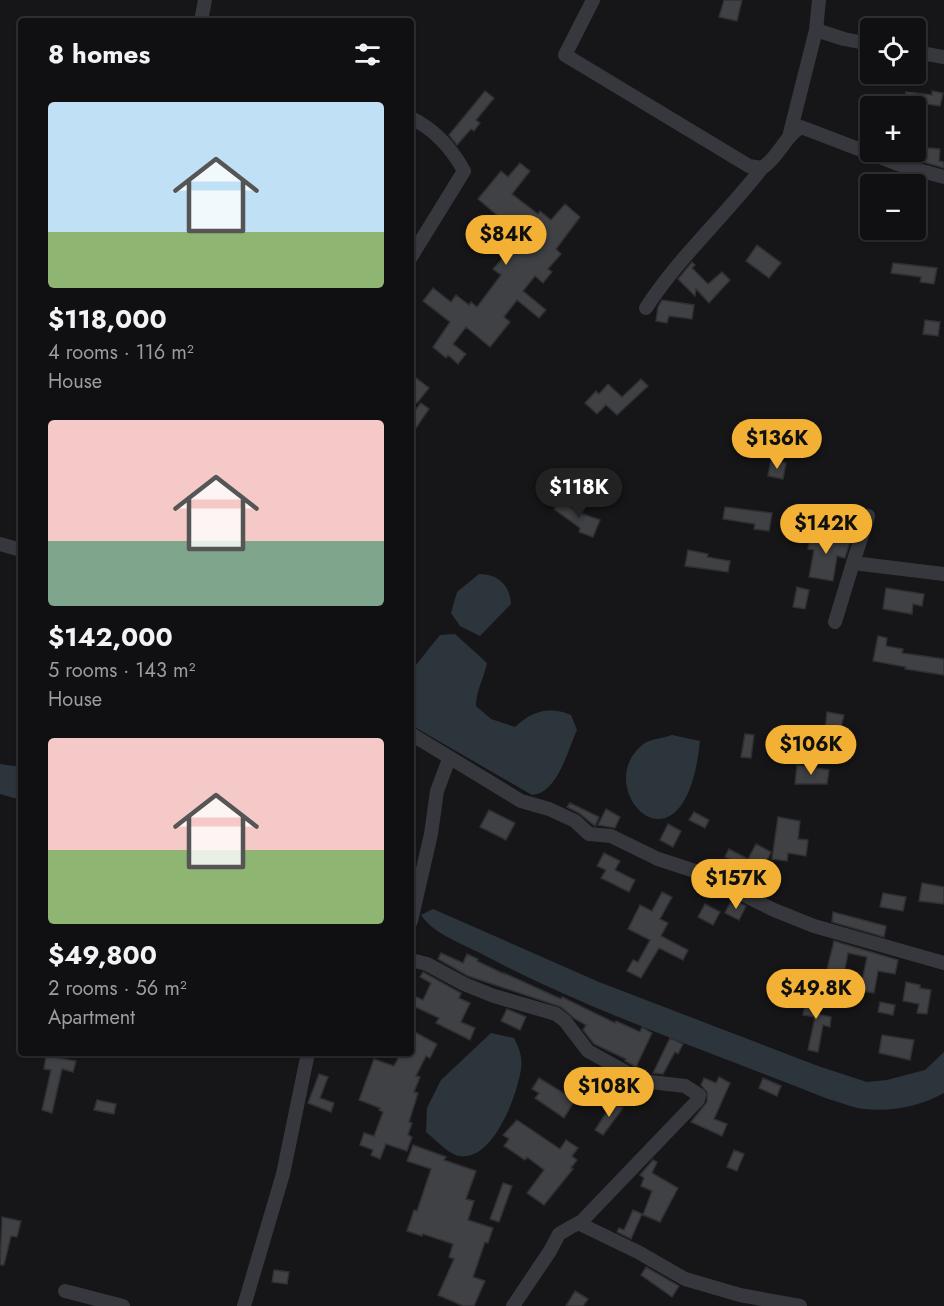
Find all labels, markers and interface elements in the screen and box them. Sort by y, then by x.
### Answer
map controls [860,18,926,240]
button: locate [860,18,926,84]
text: 8 homes [48,35,150,73]
icon: filters [351,38,384,71]
button: + [860,96,926,162]
icon: home [162,141,270,249]
button: − [860,174,926,240]
pin: $84K [470,215,542,266]
text: $84K [480,220,532,249]
text: $118,000 [48,300,167,338]
text: 4 rooms · 116 m² [48,338,194,367]
text: House [48,367,102,396]
pin: $136K [735,419,819,470]
text: $136K [746,424,808,453]
icon: home [162,459,270,567]
pin: $118K [537,468,621,519]
text: $118K [549,473,609,502]
pin: $142K [784,504,868,555]
text: $142K [794,509,858,538]
text: $142,000 [48,618,173,656]
text: 5 rooms · 143 m² [48,656,195,685]
text: House [48,685,102,714]
pin: $106K [769,725,853,776]
text: $106K [779,730,843,759]
icon: home [162,777,270,885]
pin: $157K [694,859,778,910]
text: $157K [705,864,767,893]
text: $49,800 [48,936,157,974]
pin: $49.8K [767,969,865,1020]
text: 2 rooms · 56 m² [48,974,187,1003]
text: $49.8K [780,974,852,1003]
text: Apartment [48,1003,135,1032]
pin: $108K [567,1067,651,1118]
text: $108K [578,1072,640,1101]

